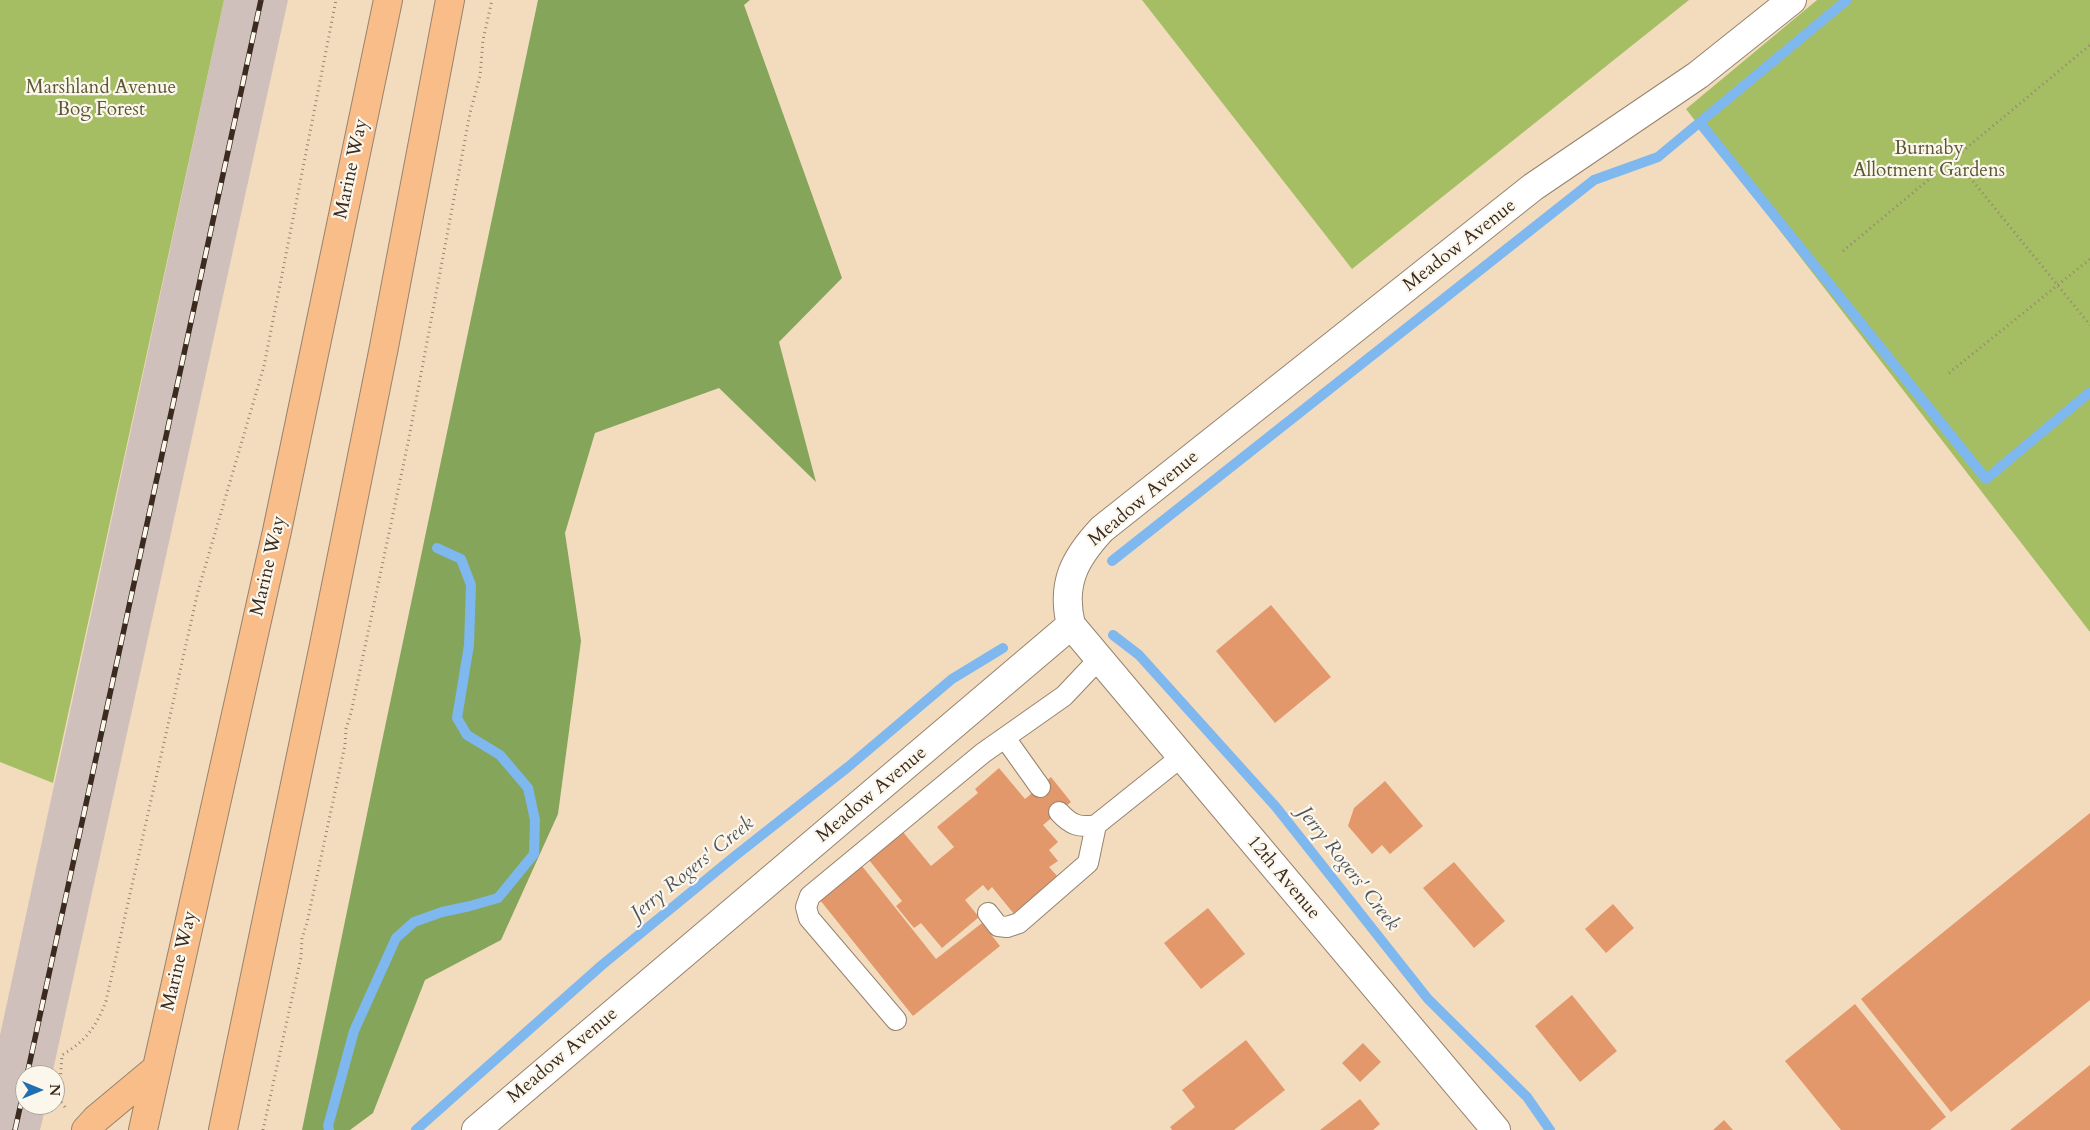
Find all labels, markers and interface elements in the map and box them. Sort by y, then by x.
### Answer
park label: Marshland Avenue Bog Forest [26,78,176,122]
street label: Marine Way [330,117,374,221]
park label: Burnaby Allotment Gardens [1853,139,2005,183]
street label: Meadow Avenue [1399,195,1521,297]
street label: Meadow Avenue [1084,446,1204,552]
street label: Marine Way [246,514,292,618]
street label: Meadow Avenue [812,742,932,848]
water label: Jerry Rogers' Creek [1292,802,1404,936]
water label: Jerry Rogers' Creek [627,812,759,926]
street label: 12th Avenue [1241,831,1325,925]
street label: Marine Way [157,909,203,1013]
street label: Meadow Avenue [503,1003,623,1109]
north arrow [15,1065,65,1115]
text: N [45,1084,64,1096]

